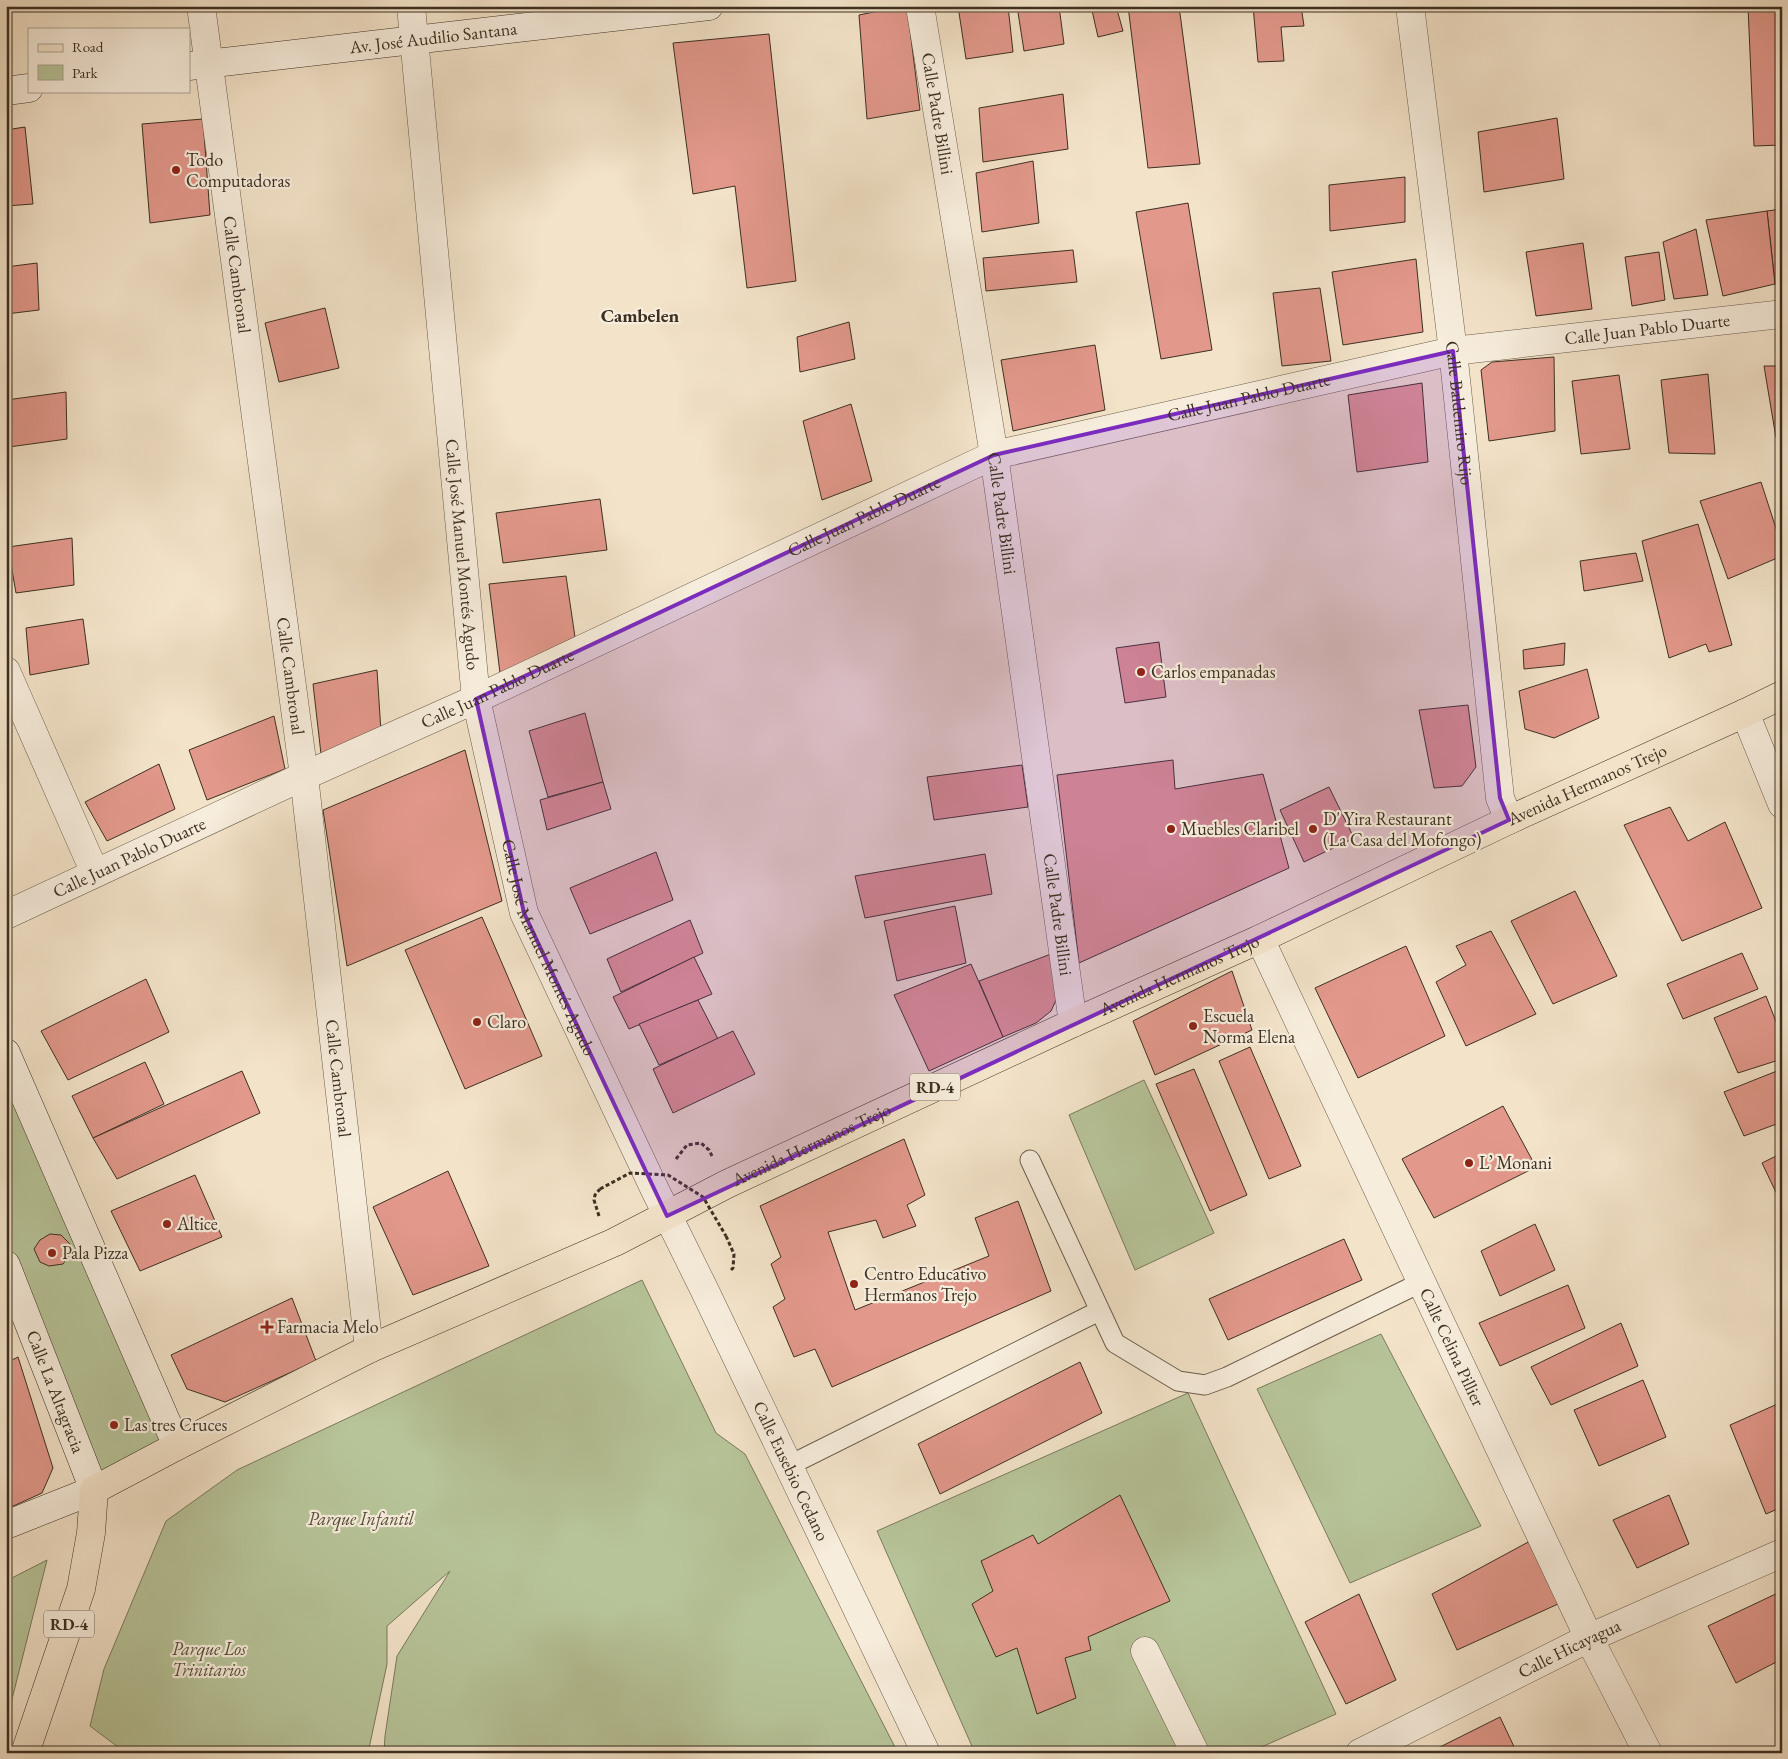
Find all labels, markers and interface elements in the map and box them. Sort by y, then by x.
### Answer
street label: Av. José Audilio Santana [347,16,519,59]
legend [28,28,190,92]
text: Road [72,37,104,56]
street label: Calle Padre Billini [917,51,960,177]
text: Park [72,63,99,82]
place label: Todo Computadoras [186,148,291,192]
marker: Todo Computadoras [170,164,182,176]
street label: Calle Cambronal [218,214,257,335]
district label: Cambelen [601,303,680,328]
street label: Calle Juan Pablo Duarte [1563,308,1731,349]
street label: Calle Baldemiro Rijo [1441,340,1479,486]
street label: Calle Juan Pablo Duarte [1165,367,1332,426]
street label: Calle José Manuel Montés Agudo [441,438,485,671]
street label: Calle Padre Billini [983,451,1023,577]
street label: Calle Juan Pablo Duarte [784,470,944,562]
street label: Calle Cambronal [272,616,310,736]
street label: Calle Juan Pablo Duarte [417,643,577,733]
place label: Carlos empanadas [1151,660,1276,683]
marker: Carlos empanadas [1135,666,1147,678]
street label: Avenida Hermanos Trejo [1503,738,1670,831]
place label: D' Yira Restaurant (La Casa del Mofongo) [1323,807,1481,851]
street label: Calle Juan Pablo Duarte [49,811,209,903]
place label: Muebles Claribel [1181,817,1299,840]
marker: Muebles Claribel [1165,823,1177,835]
marker: D' Yira Restaurant (La Casa del Mofongo) [1307,823,1319,835]
street label: Calle José Manuel Montés Agudo [497,837,602,1059]
street label: Calle Padre Billini [1039,852,1078,978]
street label: Avenida Hermanos Trejo [1095,929,1263,1021]
place label: Escuela Norma Elena [1203,1004,1296,1048]
place label: Claro [487,1010,526,1033]
marker: Claro [471,1016,483,1028]
street label: Calle Cambronal [321,1018,357,1138]
marker: Escuela Norma Elena [1187,1020,1199,1032]
road number: RD-4 [910,1074,960,1100]
street label: Avenida Hermanos Trejo [727,1097,894,1191]
place label: L’ Monani [1479,1151,1552,1174]
marker: L’ Monani [1463,1157,1475,1169]
place label: Altice [176,1212,218,1235]
marker: Altice [161,1218,173,1230]
place label: Pala Pizza [62,1241,129,1264]
marker: Pala Pizza [46,1247,58,1259]
place label: Centro Educativo Hermanos Trejo [864,1262,987,1306]
marker: Centro Educativo Hermanos Trejo [848,1278,860,1290]
street label: Calle Celina Pillier [1415,1284,1490,1410]
place label: Farmacia Melo [277,1315,379,1338]
marker: Farmacia Melo [261,1321,273,1333]
street label: Calle La Altagracia [22,1327,91,1457]
street label: Calle Eusebio Cedano [748,1397,835,1545]
place label: Las tres Cruces [124,1413,227,1436]
marker: Las tres Cruces [108,1419,120,1431]
park label: Parque Infantil [308,1507,415,1532]
road number: RD-4 [44,1610,94,1638]
street label: Calle Hicayagua [1514,1613,1625,1683]
park label: Parque Los Trinitarios [172,1637,247,1681]

